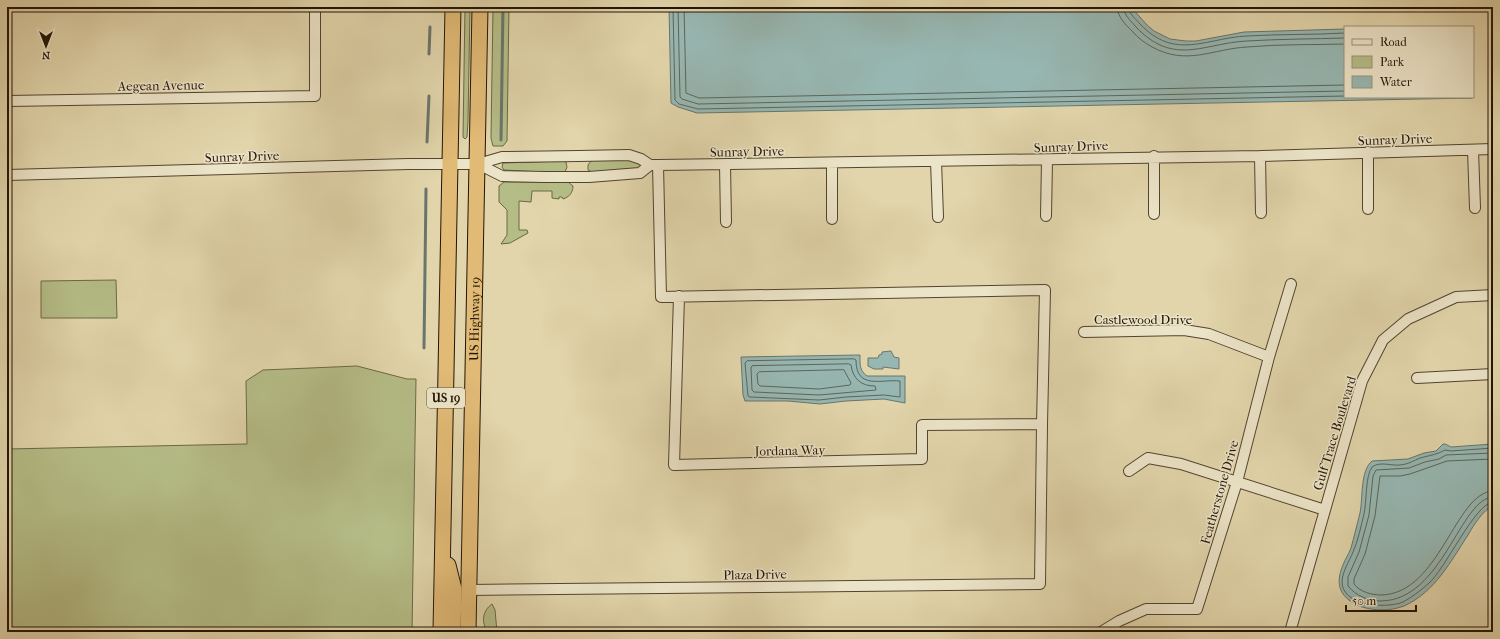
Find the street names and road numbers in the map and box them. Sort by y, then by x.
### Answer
street label: Aegean Avenue [117,77,205,94]
street label: Sunray Drive [1358,131,1433,148]
street label: Sunray Drive [1034,138,1109,155]
street label: Sunray Drive [710,143,785,160]
street label: Sunray Drive [205,148,280,165]
street label: US Highway 19 [466,277,483,361]
street label: Castlewood Drive [1094,312,1193,327]
street label: Gulf Trace Boulevard [1310,373,1359,492]
road number: US 19 [427,388,465,408]
street label: Featherstone Drive [1197,438,1242,546]
street label: Jordana Way [754,442,826,459]
street label: Plaza Drive [723,566,788,583]

